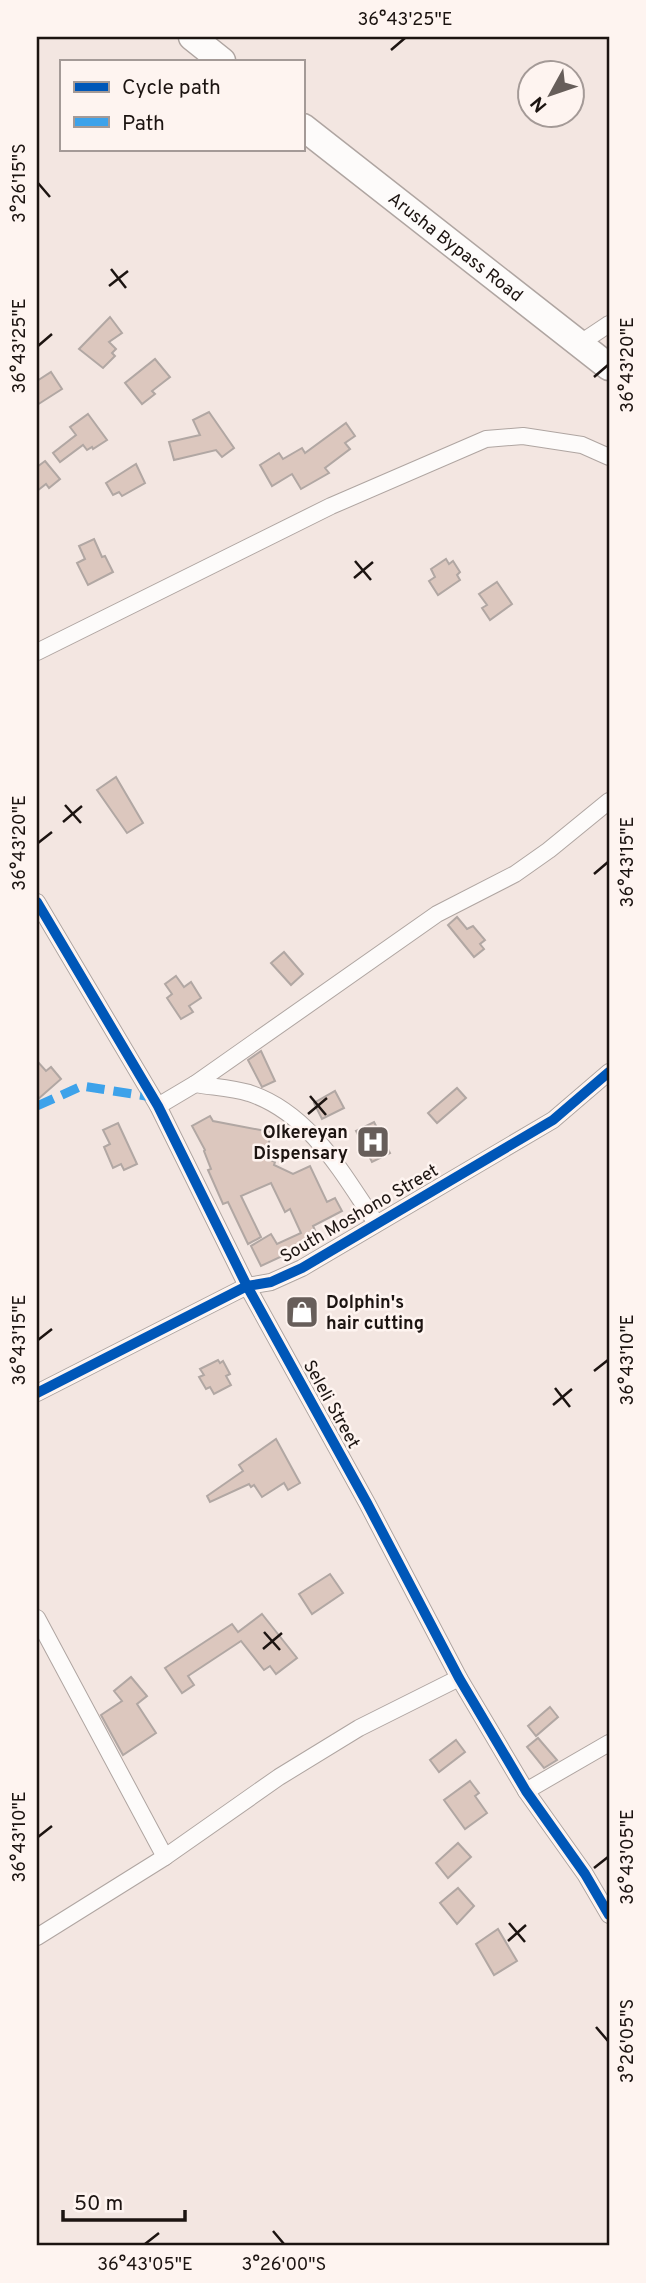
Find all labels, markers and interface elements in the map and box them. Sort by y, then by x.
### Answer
text: 36°43'25"E [357,9,453,32]
legend [60,60,304,150]
north arrow [516,60,586,130]
text: Cycle path [122,75,221,102]
text: N [526,91,553,117]
text: Path [122,111,165,138]
text: 3°26'15"S [9,143,32,223]
street label: Arusha Bypass Road [383,188,527,308]
text: 36°43'25"E [9,298,32,394]
text: 36°43'20"E [617,317,640,413]
text: 36°43'20"E [9,795,32,891]
text: 36°43'15"E [617,817,640,907]
place label: Olkereyan Dispensary [253,1122,348,1166]
hospital icon: Olkereyan Dispensary [354,1123,392,1161]
street label: South Moshono Street [277,1160,443,1269]
place label: Dolphin's hair cutting [326,1292,424,1336]
shop icon: Dolphin's hair cutting [283,1293,321,1331]
text: 36°43'15"E [9,1295,32,1385]
text: 36°43'10"E [617,1314,640,1406]
street label: Seleli Street [297,1356,364,1453]
text: 36°43'10"E [9,1791,32,1883]
text: 36°43'05"E [617,1809,640,1905]
text: 3°26'05"S [617,1999,640,2083]
scale bar [63,2178,186,2222]
text: 50 m [74,2191,123,2218]
text: 36°43'05"E [97,2254,193,2277]
text: 3°26'00"S [242,2254,326,2277]

